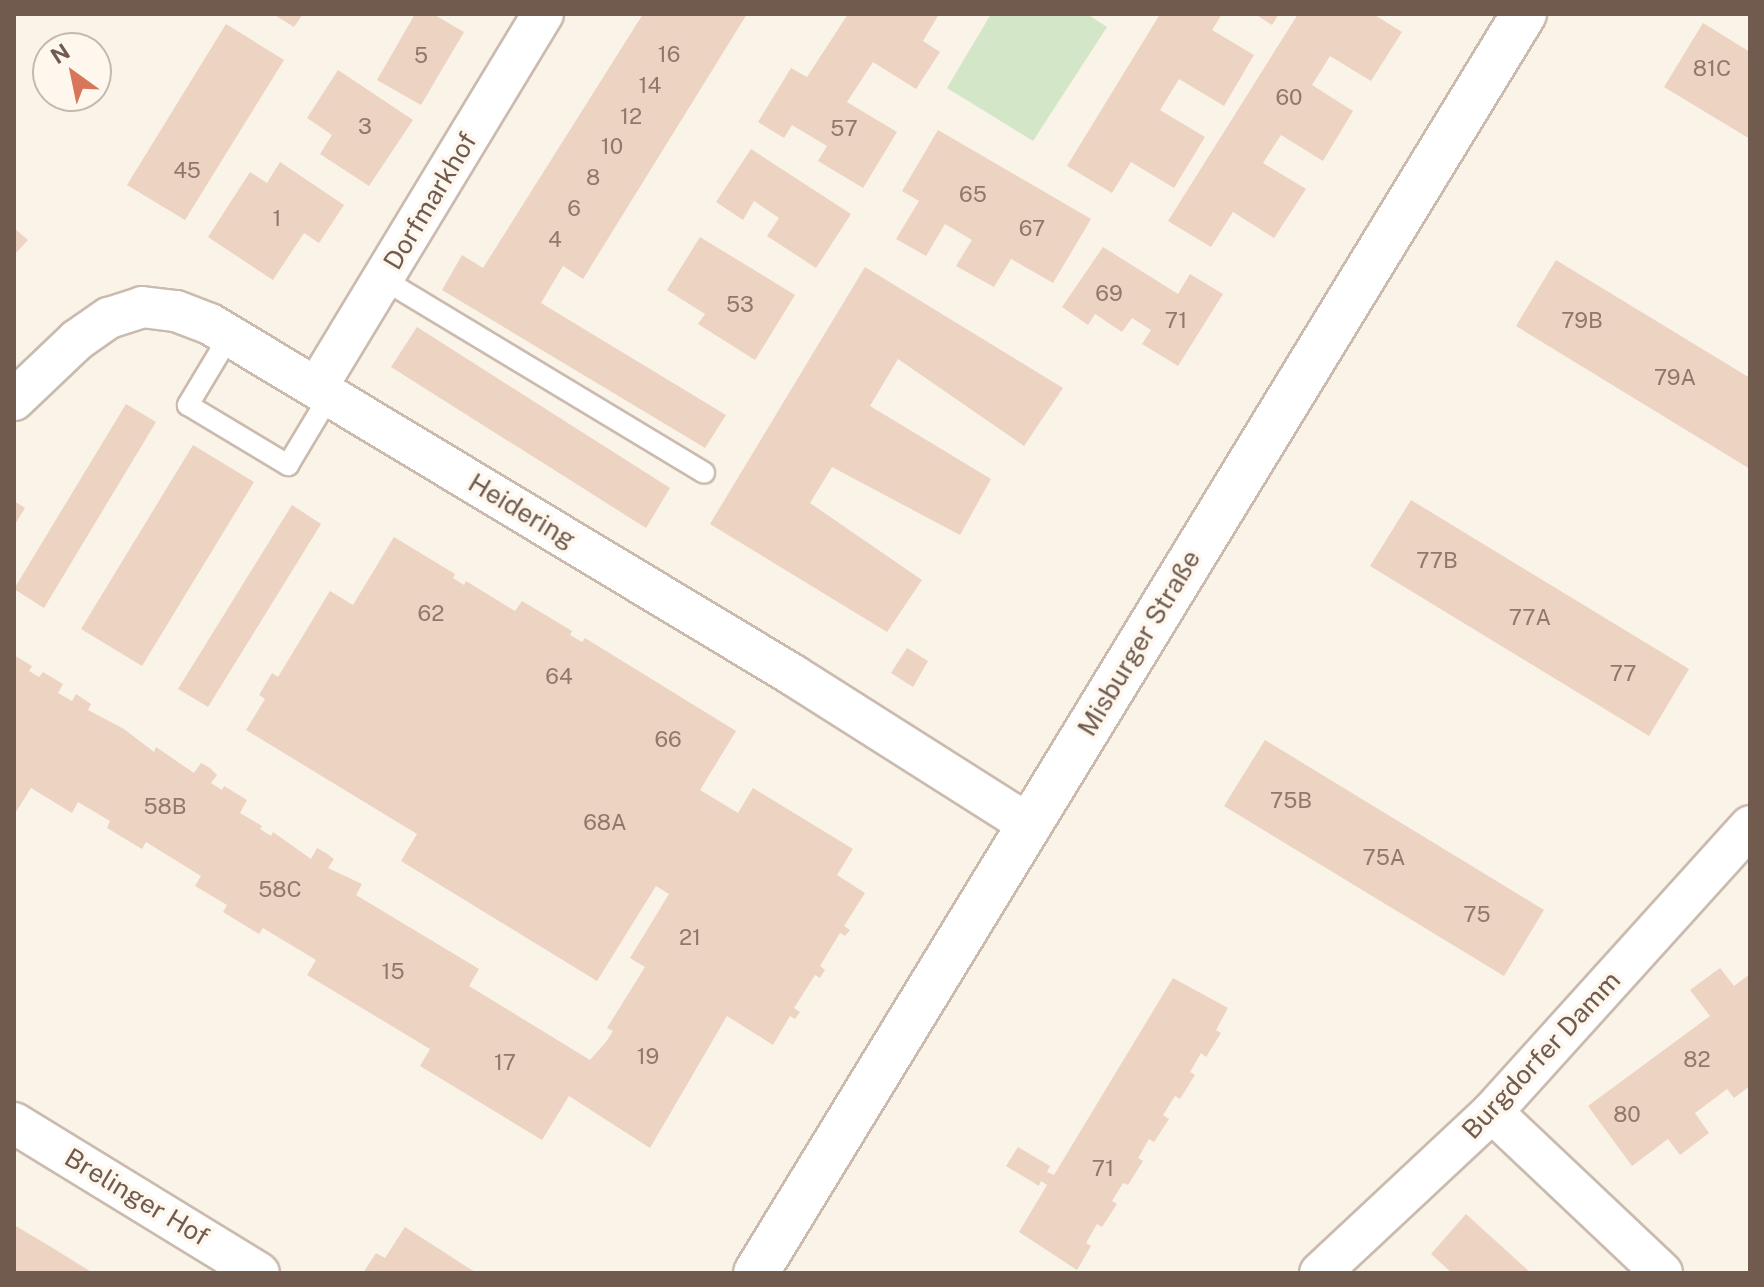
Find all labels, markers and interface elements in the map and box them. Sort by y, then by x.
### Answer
north arrow [32,32,112,112]
text: N [46,38,74,69]
house number: 16 [658,42,680,68]
house number: 5 [414,43,428,69]
house number: 81C [1693,56,1731,82]
house number: 14 [639,73,661,99]
house number: 60 [1275,85,1303,111]
house number: 12 [620,104,642,130]
house number: 3 [358,114,372,140]
house number: 57 [830,116,858,142]
street label: Dorfmarkhof [377,127,483,275]
house number: 10 [601,134,623,160]
house number: 45 [173,158,201,184]
house number: 8 [586,165,600,191]
house number: 65 [959,182,987,208]
house number: 6 [567,196,581,222]
house number: 1 [273,206,281,232]
house number: 67 [1019,216,1045,242]
house number: 4 [548,227,562,253]
house number: 69 [1095,281,1123,307]
house number: 53 [726,292,754,318]
house number: 71 [1165,308,1187,334]
house number: 79B [1561,308,1603,334]
house number: 79A [1654,365,1696,391]
street label: Heidering [463,467,581,555]
street label: Misburger Straße [1071,544,1207,742]
house number: 77B [1416,548,1458,574]
house number: 62 [418,601,444,627]
house number: 77A [1509,605,1551,631]
house number: 77 [1610,661,1636,687]
house number: 64 [545,664,573,690]
house number: 66 [654,727,682,753]
house number: 75B [1270,788,1312,814]
house number: 58B [143,794,187,820]
house number: 68A [583,810,627,836]
house number: 75A [1363,845,1405,871]
house number: 58C [258,877,302,903]
house number: 75 [1463,902,1491,928]
house number: 21 [679,925,701,951]
house number: 15 [381,959,405,985]
street label: Burgdorfer Damm [1455,965,1627,1145]
house number: 19 [637,1044,659,1070]
house number: 82 [1683,1047,1711,1073]
house number: 17 [494,1050,516,1076]
house number: 80 [1613,1102,1641,1128]
street label: Brelinger Hof [59,1142,215,1252]
house number: 71 [1092,1156,1114,1182]

